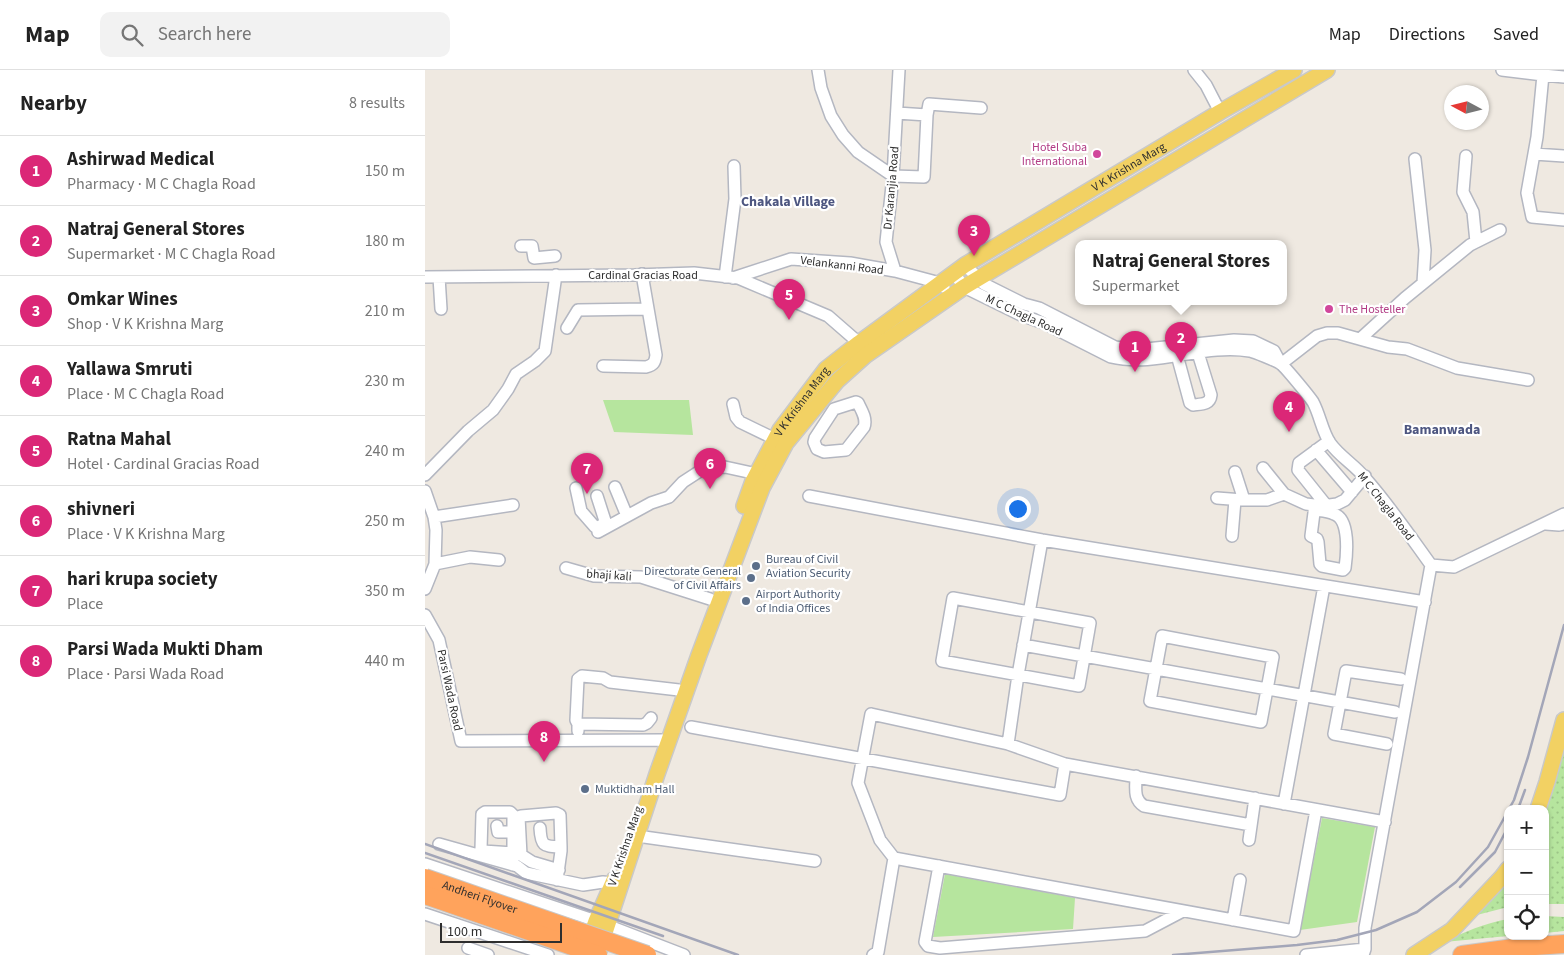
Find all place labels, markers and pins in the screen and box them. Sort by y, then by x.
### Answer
place label: Hotel Suba International [1022,139,1087,170]
marker: Hotel Suba International [1091,148,1103,160]
pin: 3 [958,215,990,256]
pin: 5 [773,279,805,320]
place label: The Hosteller [1339,301,1406,318]
marker: The Hosteller [1323,303,1335,315]
pin: 2 [1165,322,1197,363]
pin: 1 [1119,331,1151,372]
pin: 4 [1273,391,1305,432]
pin: 6 [694,448,726,489]
pin: 7 [571,453,603,494]
place label: Bureau of Civil Aviation Security [766,551,851,582]
marker: Bureau of Civil Aviation Security [750,560,762,572]
place label: Directorate General of Civil Affairs [644,563,741,594]
marker: Directorate General of Civil Affairs [745,572,757,584]
place label: Airport Authority of India Offices [756,586,841,617]
marker: Airport Authority of India Offices [740,595,752,607]
pin: 8 [528,721,560,762]
place label: Muktidham Hall [595,781,675,798]
marker: Muktidham Hall [579,783,591,795]

